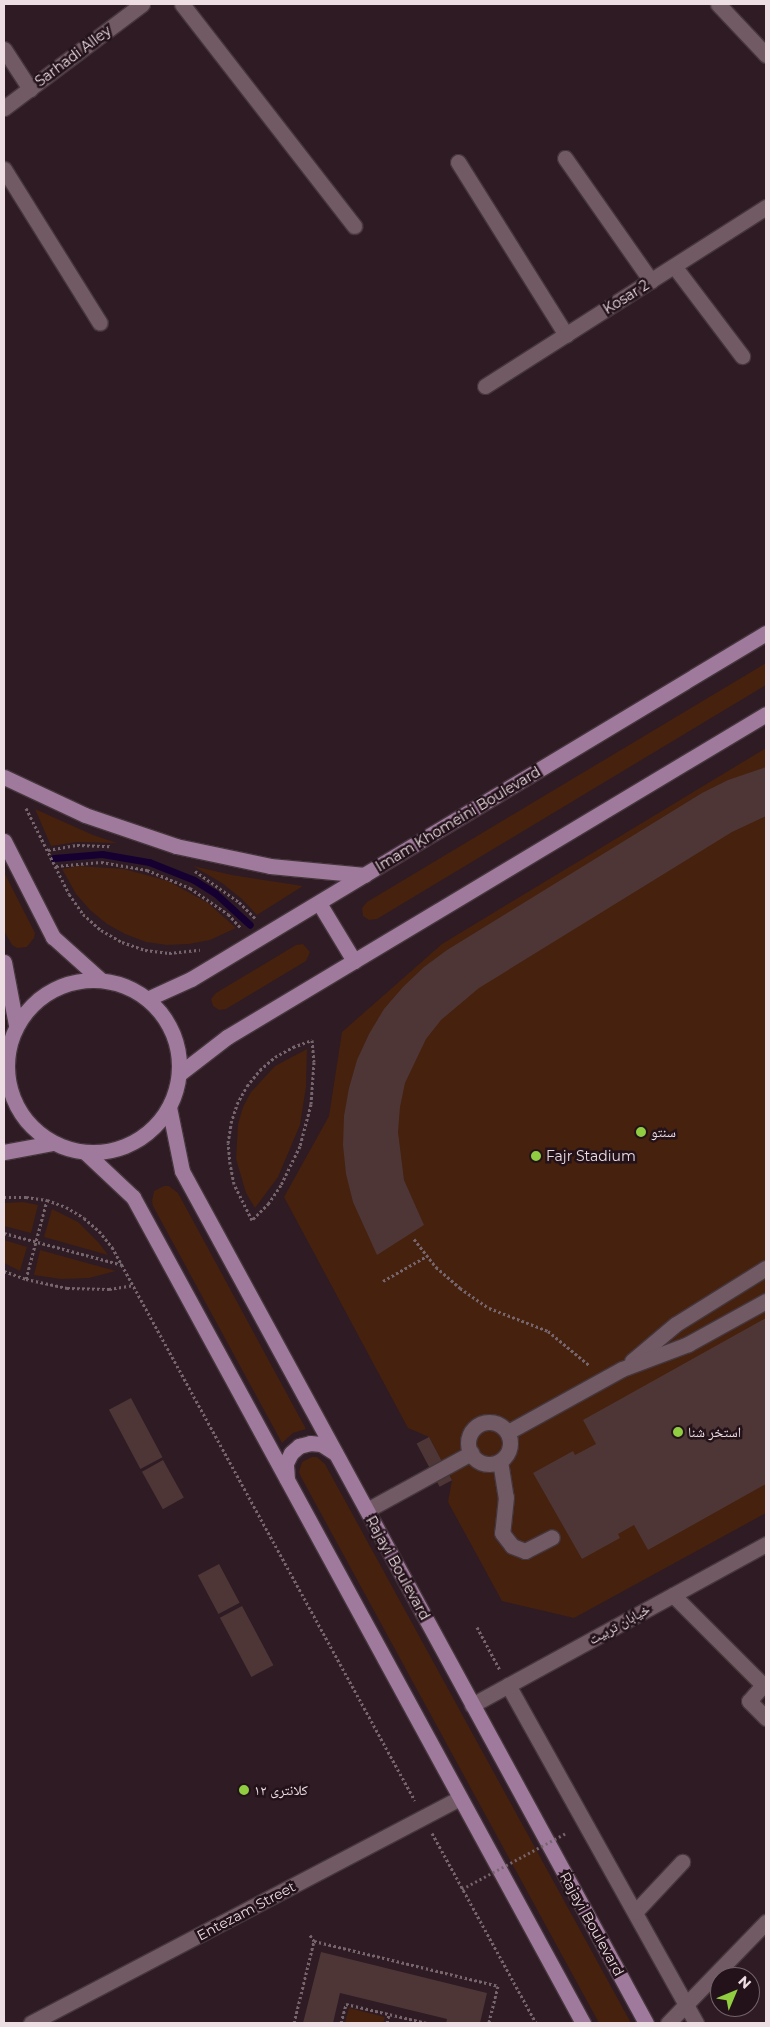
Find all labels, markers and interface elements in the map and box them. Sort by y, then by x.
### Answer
street label: Sarhadi Alley [32,22,114,90]
street label: Kosar 2 [600,276,652,318]
street label: Imam Khomeini Boulevard [373,763,543,875]
place label: سنتو [651,1124,676,1140]
marker: سنتو [635,1126,647,1138]
place label: Fajr Stadium [546,1148,636,1164]
marker: Fajr Stadium [530,1150,542,1162]
place label: استخر شنا [688,1424,741,1440]
marker: استخر شنا [672,1426,684,1438]
street label: Rajayi Boulevard [362,1513,434,1623]
street label: خیابان تربیت [585,1600,653,1648]
place label: کلانتری ۱۲ [254,1782,308,1798]
marker: کلانتری ۱۲ [238,1784,250,1796]
street label: Rajayi Boulevard [556,1869,628,1979]
street label: Entezam Street [194,1878,298,1944]
north arrow [710,1967,760,2017]
text: N [735,1972,755,1992]

